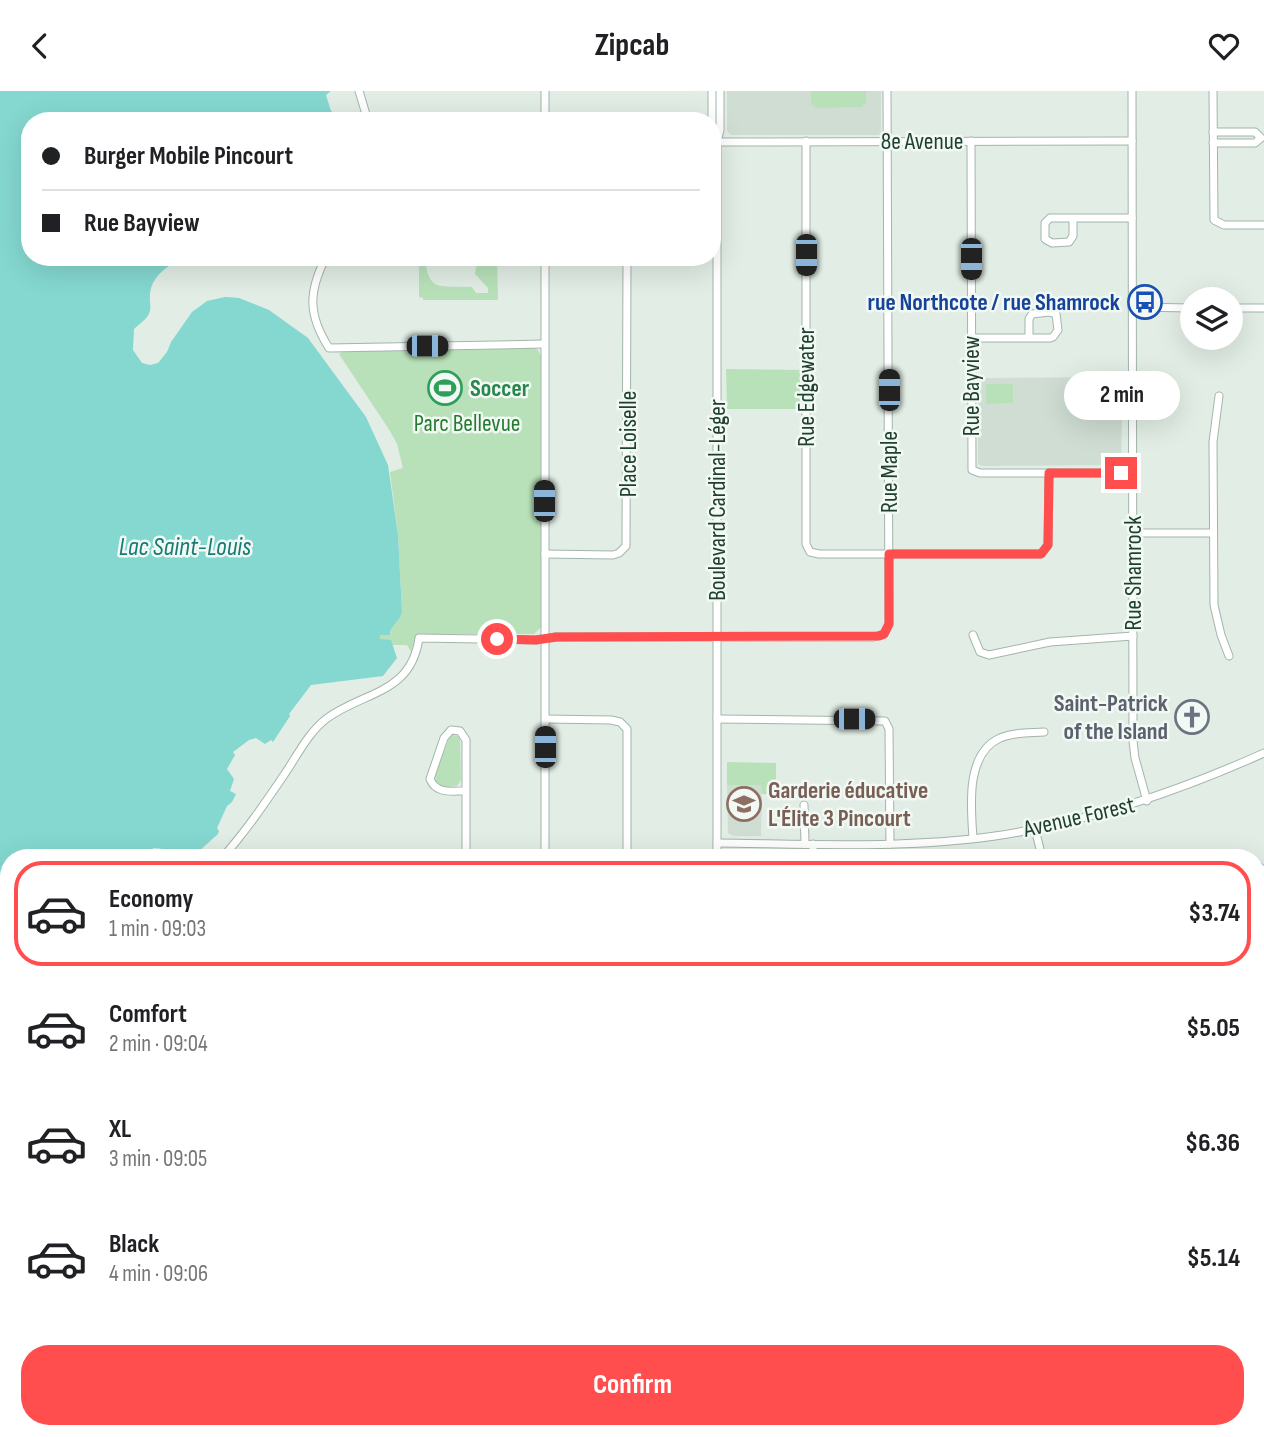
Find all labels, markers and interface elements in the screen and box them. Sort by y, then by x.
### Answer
text: Zipcab [595,26,669,65]
icon: back [21,27,59,65]
icon: heart [1205,27,1243,65]
street label: 8e Avenue [881,127,963,156]
text: Burger Mobile Pincourt [84,141,293,172]
text: Rue Bayview [84,208,200,239]
car [796,234,817,276]
car [961,238,982,280]
bus stop icon: rue Northcote / rue Shamrock [1126,283,1164,321]
map controls [1180,287,1243,350]
button: layers [1180,287,1243,350]
place label: rue Northcote / rue Shamrock [867,288,1120,317]
street label: Rue Edgewater [792,327,821,447]
car [407,336,449,357]
street label: Rue Bayview [957,336,986,436]
sports icon: Soccer [426,369,464,407]
car [879,369,900,411]
callout: 2 min [1063,371,1179,421]
place label: Soccer [470,374,530,403]
text: 2 min [1100,381,1144,409]
street label: Place Loiselle [614,391,643,497]
street label: Boulevard Cardinal-Léger [703,399,732,601]
park label: Parc Bellevue [414,409,520,438]
street label: Rue Maple [875,431,904,513]
route end [1105,457,1137,489]
car [534,480,555,522]
street label: Rue Shamrock [1119,515,1148,631]
water label: Lac Saint-Louis [119,532,251,563]
route start [481,623,513,655]
place label: Saint-Patrick of the Island [1054,689,1168,746]
church icon: Saint-Patrick of the Island [1173,698,1211,736]
car [834,709,876,730]
car [535,726,556,768]
place label: Garderie éducative L'Élite 3 Pincourt [768,776,928,833]
school or university icon: Garderie éducative L'Élite 3 Pincourt [725,785,763,823]
street label: Avenue Forest [1020,790,1137,844]
icon: car [25,882,88,945]
text: Economy [109,884,193,915]
text: $3.74 [1188,898,1240,929]
text: 1 min · 09:03 [109,915,206,943]
icon: car [25,997,88,1060]
text: Comfort [109,999,187,1030]
text: $5.05 [1186,1013,1240,1044]
text: 2 min · 09:04 [109,1030,208,1058]
icon: car [25,1112,88,1175]
text: XL [109,1114,131,1145]
text: $6.36 [1185,1128,1240,1159]
text: 3 min · 09:05 [109,1145,207,1173]
icon: car [25,1227,88,1290]
text: Black [109,1229,159,1260]
text: $5.14 [1187,1243,1240,1274]
text: 4 min · 09:06 [109,1260,208,1288]
button: Confirm [21,1345,1244,1425]

